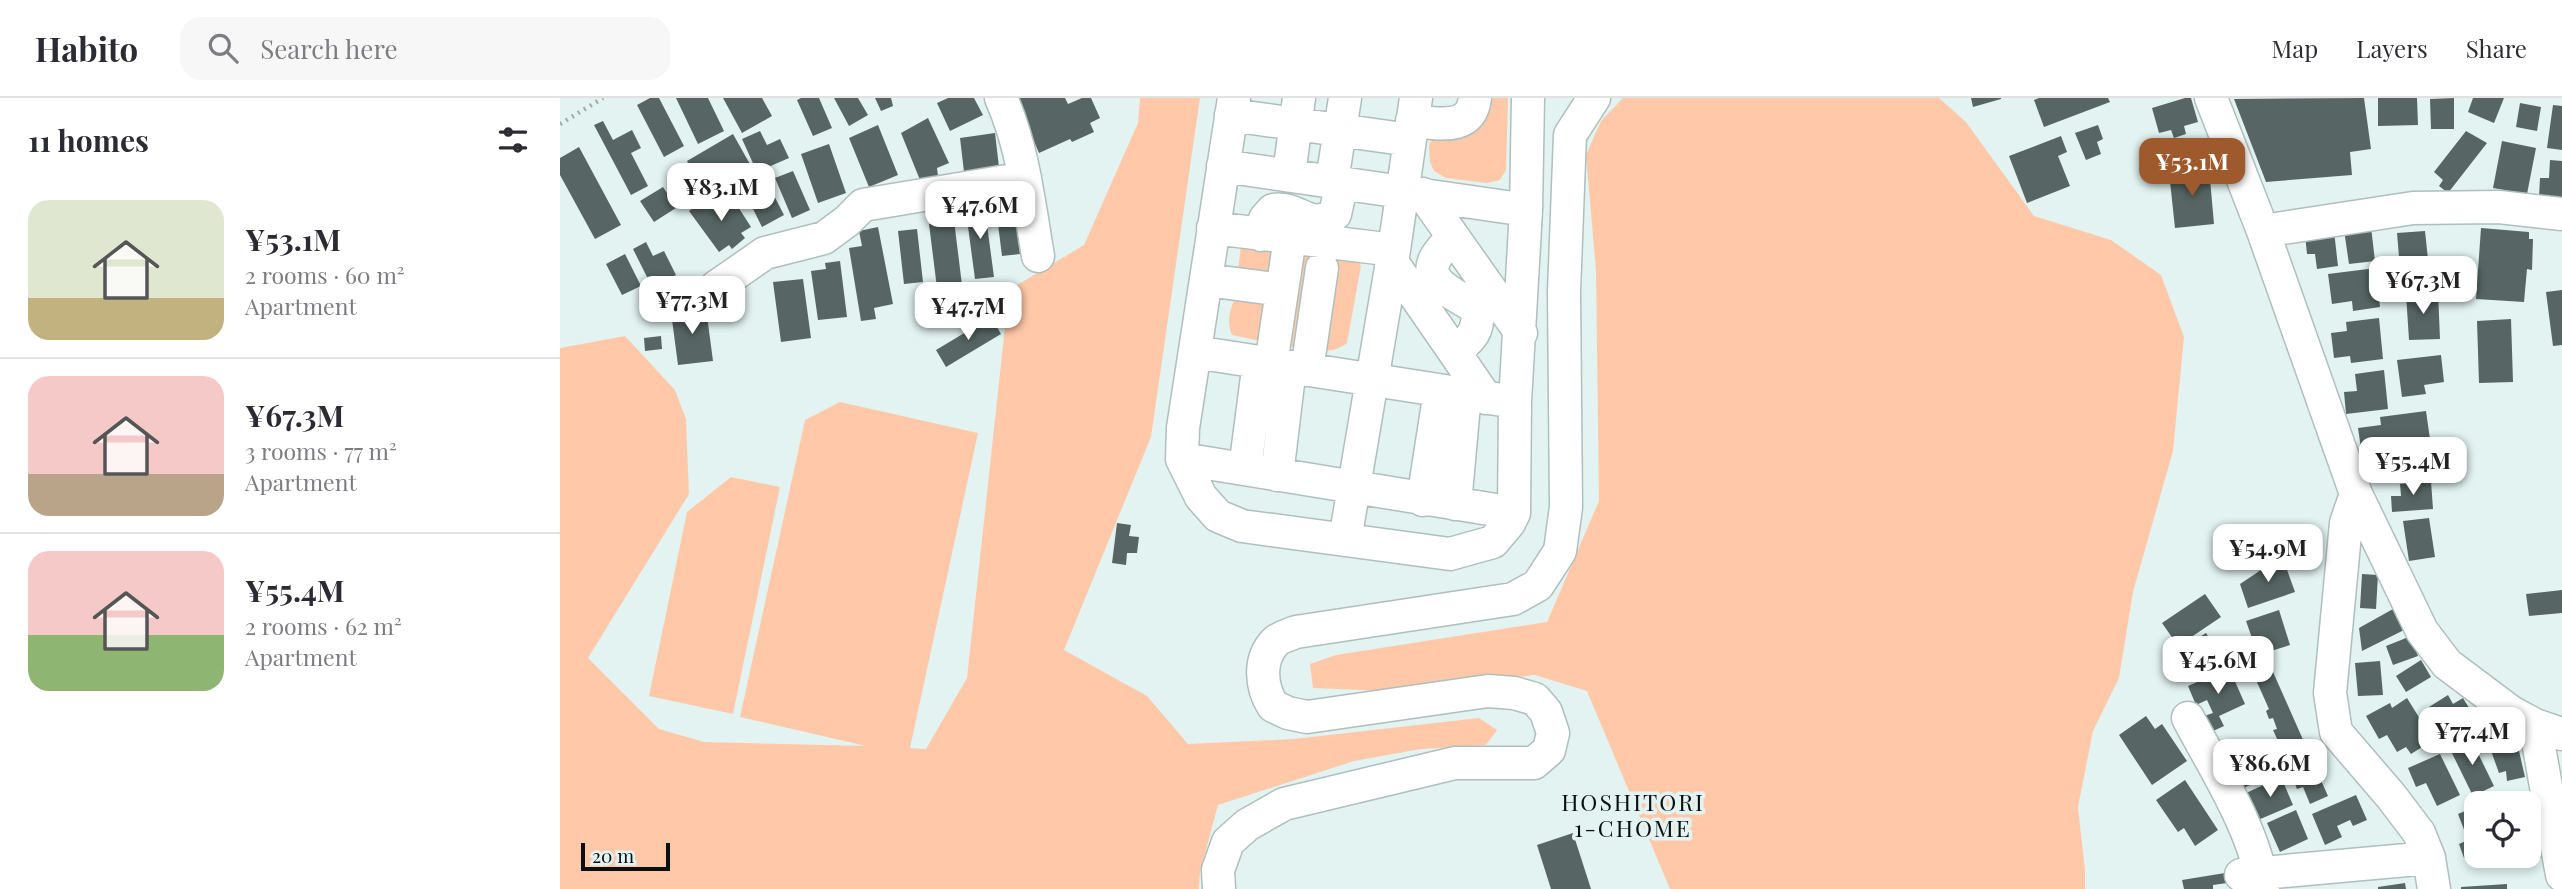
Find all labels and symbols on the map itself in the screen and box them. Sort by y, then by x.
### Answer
pin: ¥53.1M [2135,139,2249,198]
pin: ¥83.1M [664,164,778,223]
pin: ¥47.6M [923,181,1037,241]
pin: ¥67.3M [2366,256,2480,316]
pin: ¥77.3M [635,276,749,336]
pin: ¥47.7M [911,282,1025,342]
pin: ¥55.4M [2356,438,2470,497]
pin: ¥54.9M [2211,524,2325,584]
pin: ¥45.6M [2161,636,2275,696]
pin: ¥77.4M [2415,708,2529,767]
pin: ¥86.6M [2213,740,2327,799]
district label: HOSHITORI 1-CHOME [1561,786,1705,843]
scale bar [581,840,670,872]

